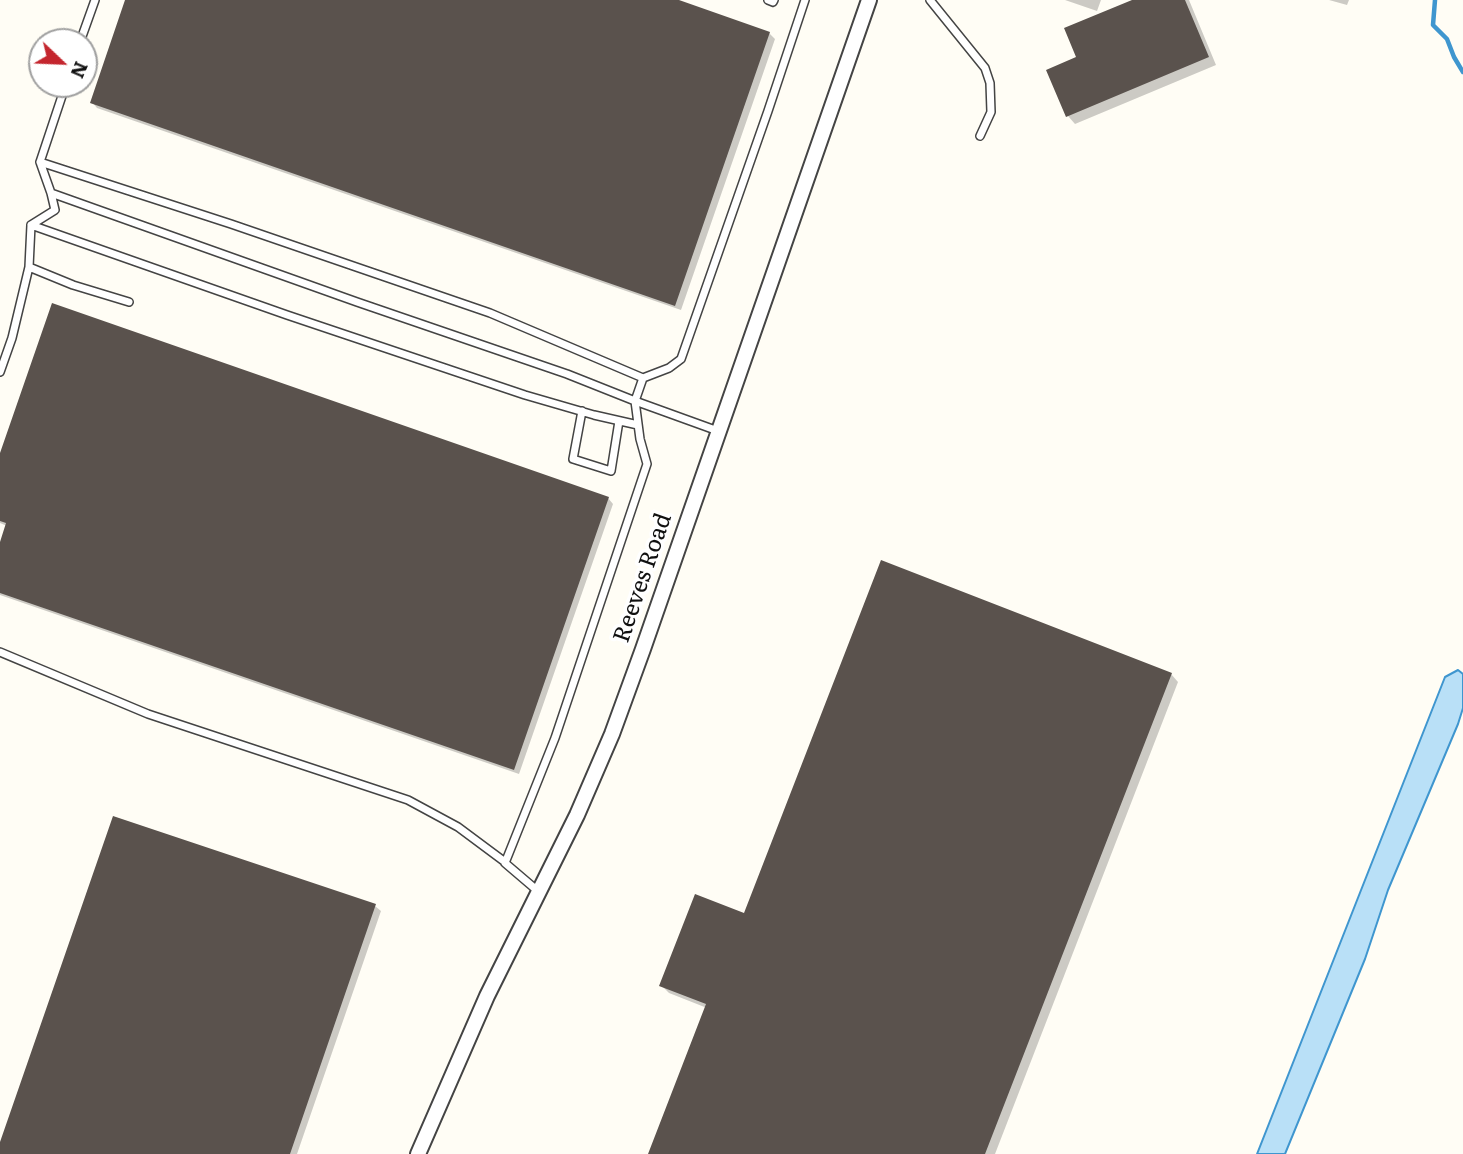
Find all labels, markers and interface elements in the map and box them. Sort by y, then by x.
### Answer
north arrow [28,28,98,98]
text: N [64,58,96,83]
street label: Reeves Road [608,510,678,646]

